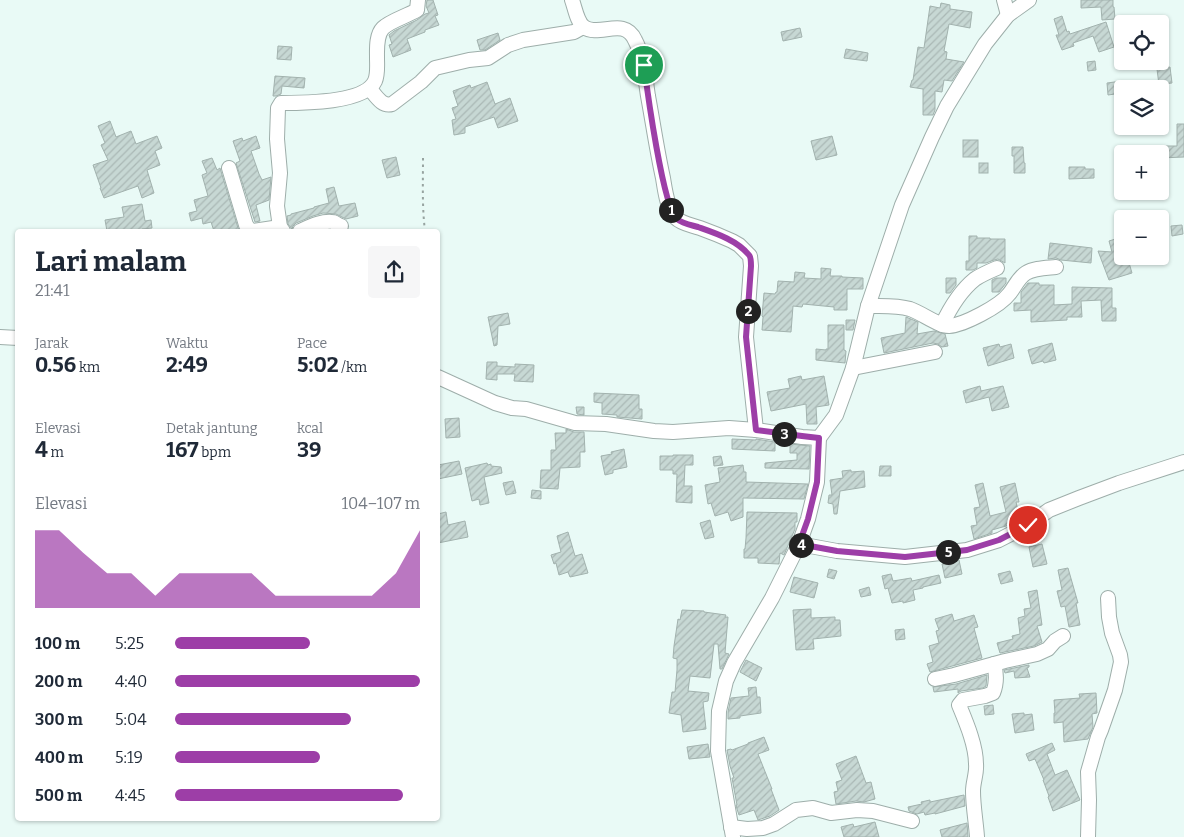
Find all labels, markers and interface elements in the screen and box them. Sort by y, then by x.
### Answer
map controls [1114,15,1169,265]
button: locate [1114,15,1169,70]
pin [623,44,665,86]
icon: arrive [630,51,658,79]
button: layers [1114,80,1169,135]
button: + [1114,145,1169,200]
pin: 1 [658,198,684,222]
text: 1 [668,202,675,219]
button: − [1114,210,1169,265]
text: Lari malam [35,245,186,278]
button: share [368,246,420,298]
text: 21:41 [35,281,69,300]
pin: 2 [736,298,760,324]
text: 2 [745,303,752,320]
text: Jarak [35,335,68,352]
text: Waktu [166,335,208,352]
text: Pace [297,335,327,352]
text: 0.56 [35,352,76,378]
text: 2:49 [166,352,208,378]
text: 5:02 [297,352,339,378]
text: km [76,359,100,376]
text: /km [339,359,367,376]
text: Elevasi [35,420,81,437]
text: Detak jantung [166,420,258,437]
text: kcal [297,420,323,437]
pin: 3 [772,422,796,446]
text: 3 [780,426,789,443]
text: 4 [35,437,48,463]
text: 167 [166,437,198,463]
text: 39 [297,437,322,463]
text: m [48,444,64,461]
text: bpm [198,444,231,461]
text: Elevasi [35,494,87,513]
text: 104–107 m [341,494,420,513]
pin [1007,504,1049,546]
icon: check [1014,511,1042,539]
pin: 4 [788,532,814,558]
text: 4 [797,537,806,554]
pin: 5 [936,540,960,564]
text: 5 [945,544,952,561]
text: 100 m [35,634,80,653]
text: 5:25 [115,634,144,653]
text: 200 m [35,672,82,691]
text: 4:40 [115,672,147,691]
text: 300 m [35,710,83,729]
text: 5:04 [115,710,147,729]
text: 400 m [35,748,83,767]
text: 5:19 [115,748,143,767]
text: 500 m [35,786,82,805]
text: 4:45 [115,786,146,805]

